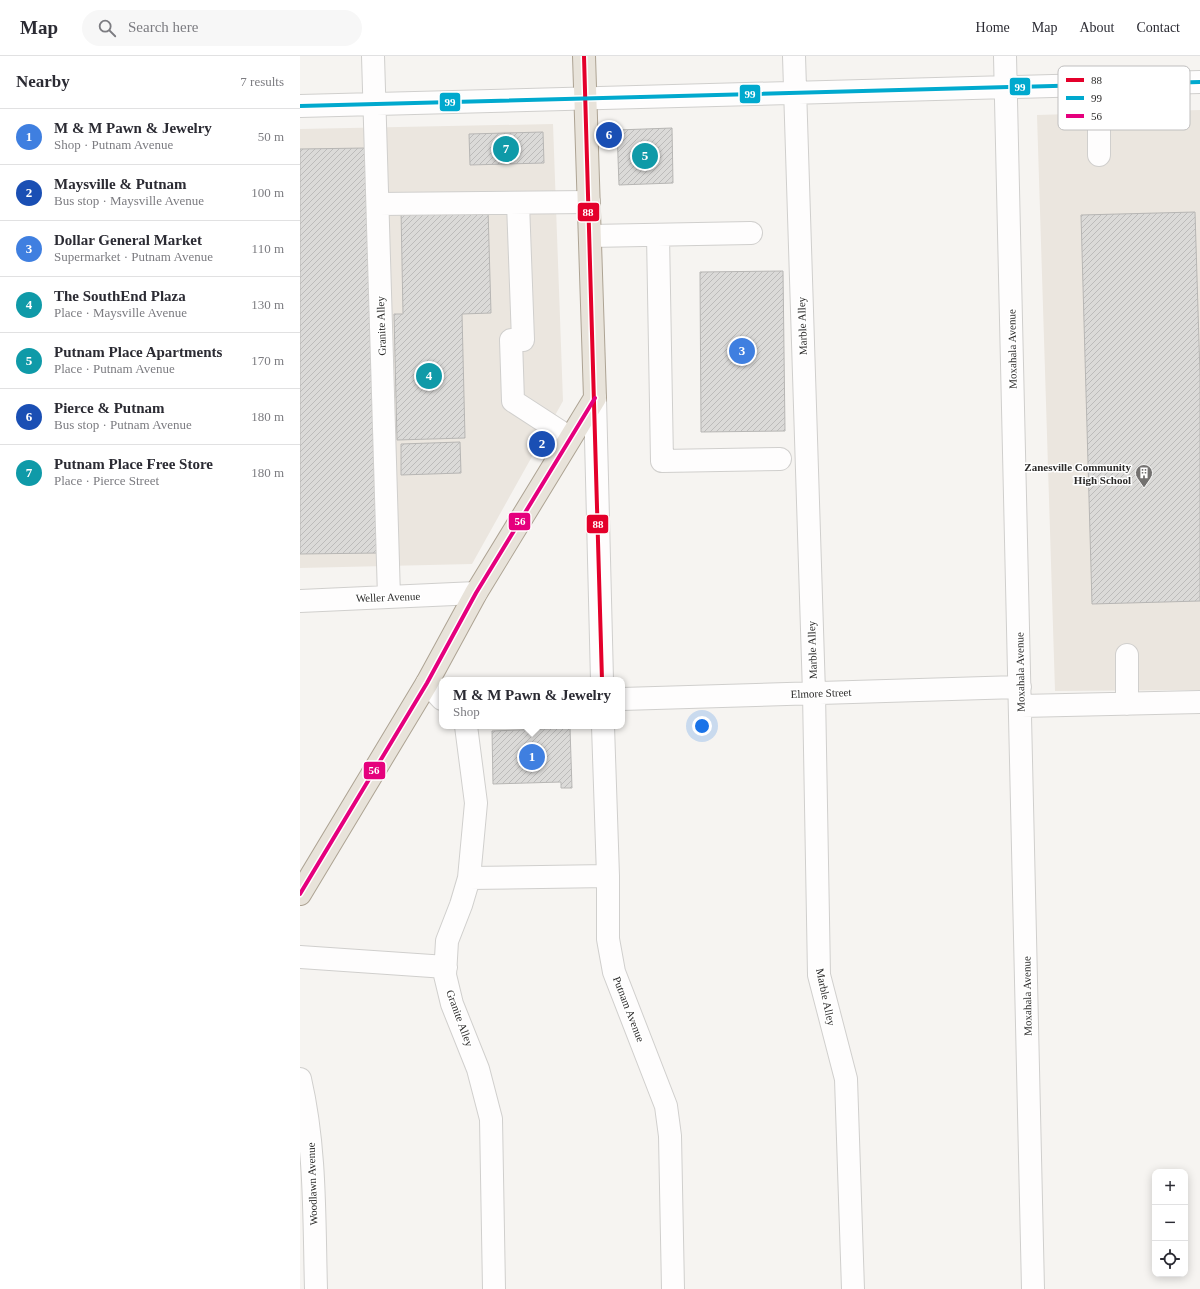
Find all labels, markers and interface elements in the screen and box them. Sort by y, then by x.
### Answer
search box [82,10,362,46]
text: Map [20,17,58,38]
icon: search [96,17,118,39]
text: Search here [128,19,198,35]
text: Home [976,20,1010,35]
text: Map [1032,20,1057,35]
text: About [1079,20,1114,35]
text: Contact [1136,20,1180,35]
legend [1058,66,1190,130]
text: Nearby [16,72,70,91]
text: 7 results [240,74,284,89]
text: 88 [1091,74,1103,86]
line badge: 99 [1009,77,1031,96]
text: 99 [1015,81,1026,93]
line badge: 99 [739,84,761,104]
text: 99 [745,88,756,100]
line badge: 99 [439,92,461,112]
text: 99 [1091,92,1103,104]
text: 99 [445,96,456,108]
text: 56 [1091,110,1103,122]
text: M & M Pawn & Jewelry [54,120,212,136]
pin: 6 [596,120,622,150]
text: 1 [26,129,32,144]
text: 50 m [258,129,284,144]
pin: 7 [493,134,519,164]
text: Shop · Putnam Avenue [54,137,173,152]
pin: 5 [632,141,658,171]
text: Maysville & Putnam [54,176,187,192]
text: 2 [26,185,32,200]
text: 100 m [251,185,284,200]
text: Bus stop · Maysville Avenue [54,193,204,208]
line badge: 88 [577,202,600,222]
text: 88 [583,206,594,218]
text: Dollar General Market [54,232,202,248]
text: 3 [26,241,32,256]
text: 110 m [252,241,284,256]
text: Supermarket · Putnam Avenue [54,249,213,264]
text: The SouthEnd Plaza [54,288,186,304]
street label: Granite Alley [374,296,388,356]
street label: Marble Alley [795,296,809,355]
text: 4 [26,297,32,312]
text: 130 m [251,297,284,312]
text: Place · Maysville Avenue [54,305,187,320]
street label: Moxahala Avenue [1005,309,1019,389]
pin: 3 [729,336,755,366]
text: Putnam Place Apartments [54,344,222,360]
text: 5 [26,353,32,368]
text: 170 m [251,353,284,368]
text: Place · Putnam Avenue [54,361,175,376]
pin: 4 [416,361,442,391]
text: Pierce & Putnam [54,400,165,416]
text: 6 [26,409,32,424]
text: 180 m [251,409,284,424]
text: Bus stop · Putnam Avenue [54,417,192,432]
pin: 2 [529,429,555,459]
text: Putnam Place Free Store [54,456,213,472]
place label: Zanesville Community High School [1024,461,1131,486]
building icon: Zanesville Community High School [1134,463,1154,488]
text: 7 [26,465,32,480]
text: 180 m [251,465,284,480]
text: Place · Pierce Street [54,473,159,488]
line badge: 56 [508,512,531,531]
line badge: 88 [586,514,609,534]
text: 56 [515,515,526,527]
text: 88 [593,518,604,530]
street label: Weller Avenue [356,590,421,604]
street label: Marble Alley [805,620,819,679]
street label: Moxahala Avenue [1013,632,1027,712]
popup [439,677,625,729]
street label: Elmore Street [790,686,852,700]
text: M & M Pawn & Jewelry [453,687,611,703]
text: Shop [453,704,480,719]
your location [692,716,712,736]
pin: 1 [519,742,545,772]
line badge: 56 [363,761,386,780]
text: 56 [369,764,380,776]
street label: Moxahala Avenue [1020,956,1034,1036]
street label: Marble Alley [814,967,838,1027]
street label: Putnam Avenue [611,975,647,1044]
street label: Granite Alley [444,988,476,1049]
street label: Woodlawn Avenue [305,1142,319,1226]
map controls [1152,1169,1188,1277]
button: + [1152,1169,1188,1205]
button: − [1152,1205,1188,1241]
button: locate [1152,1241,1188,1277]

